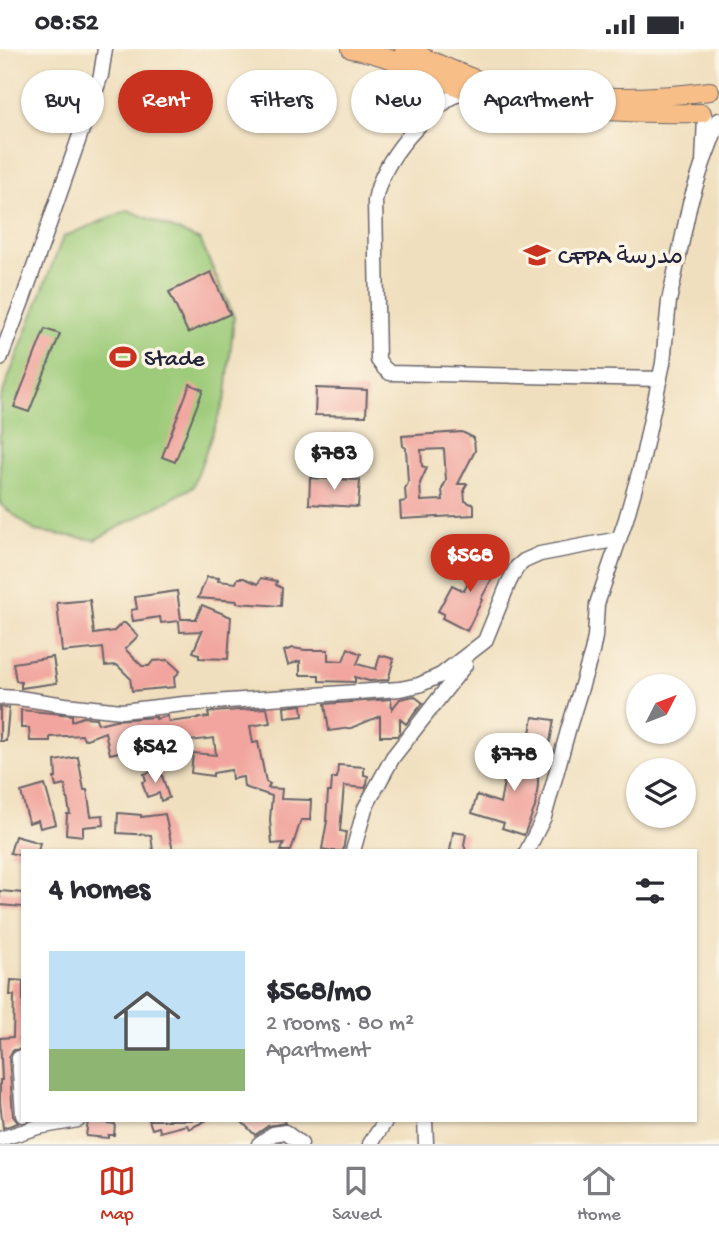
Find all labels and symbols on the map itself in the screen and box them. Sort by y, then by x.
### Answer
school or university icon: CFPA مدرسة [522,240,552,270]
place label: CFPA مدرسة [558,244,683,273]
sports icon: Stade [108,342,138,372]
place label: Stade [144,346,205,375]
pin: $783 [293,433,375,492]
pin: $568 [429,535,511,594]
north arrow [626,674,696,744]
pin: $542 [114,725,196,785]
pin: $778 [473,733,555,793]

